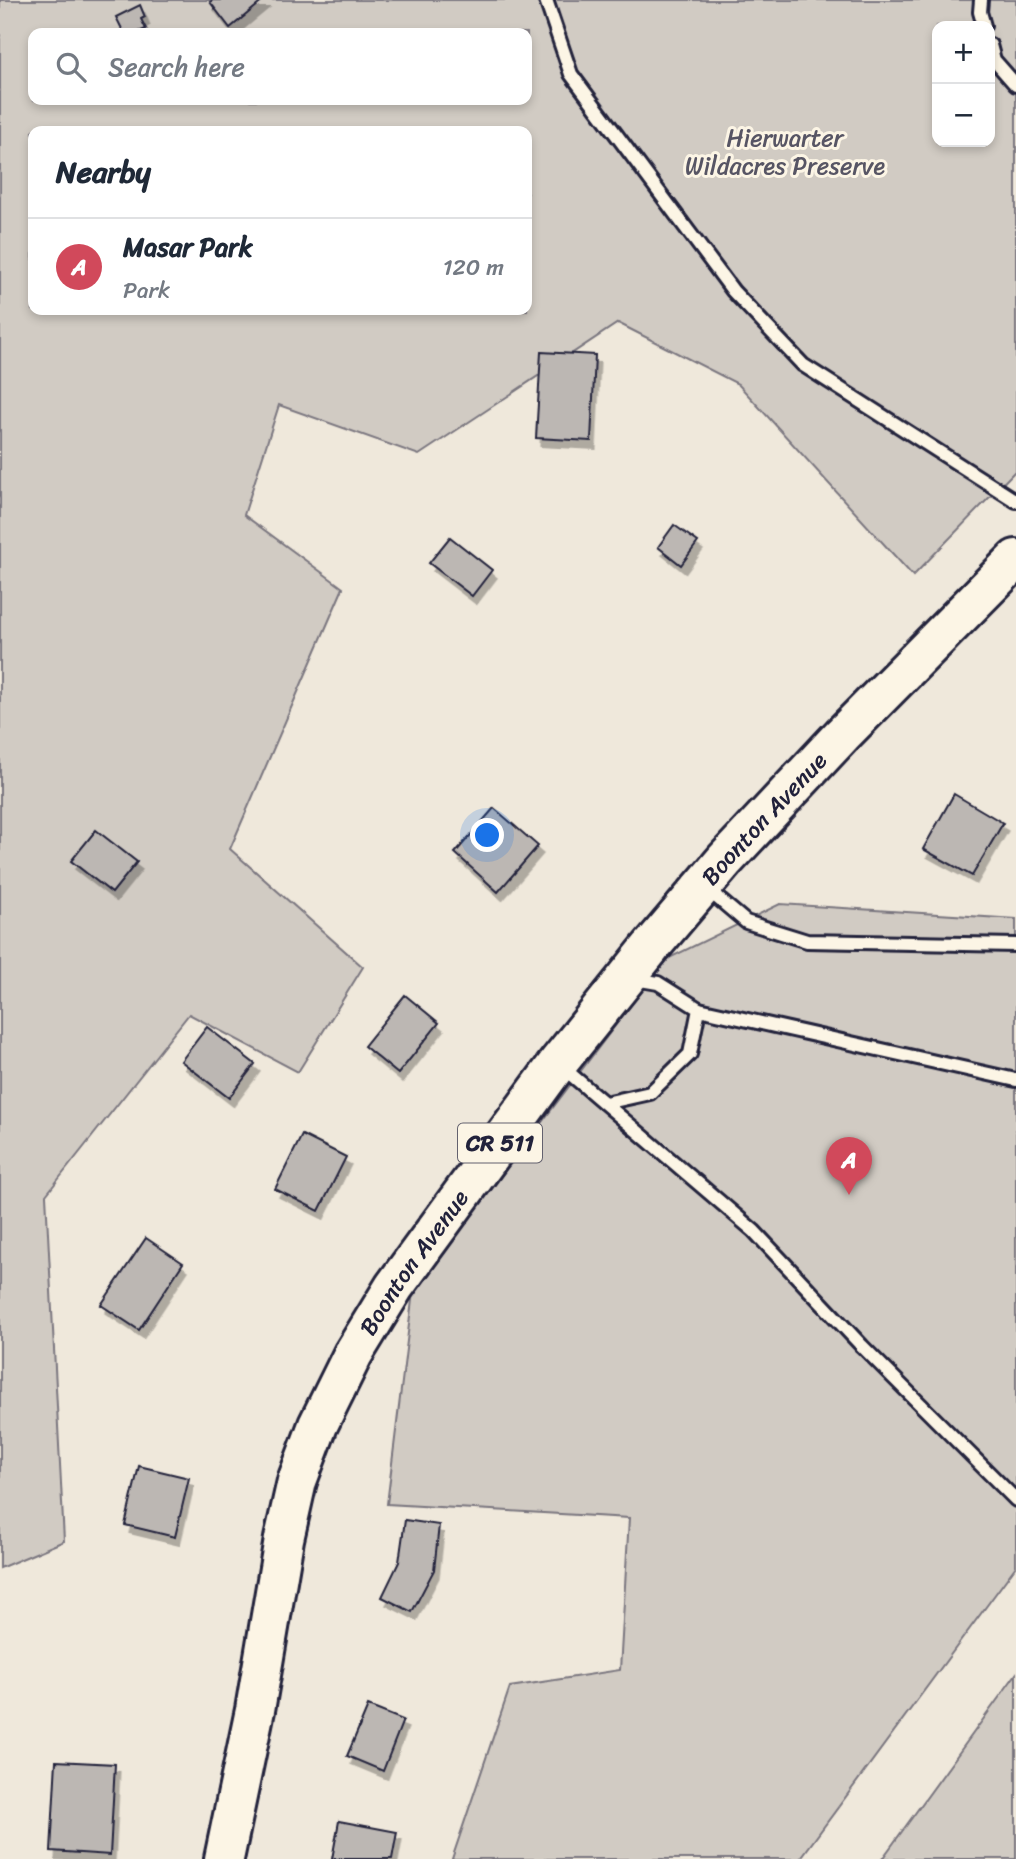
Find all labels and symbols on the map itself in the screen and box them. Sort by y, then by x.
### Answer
park label: Hierwarter Wildacres Preserve [685,117,885,187]
street label: Boonton Avenue [691,741,838,895]
your location [470,818,504,852]
road number: CR 511 [458,1124,542,1162]
pin: A [826,1137,872,1195]
street label: Boonton Avenue [348,1180,480,1344]

